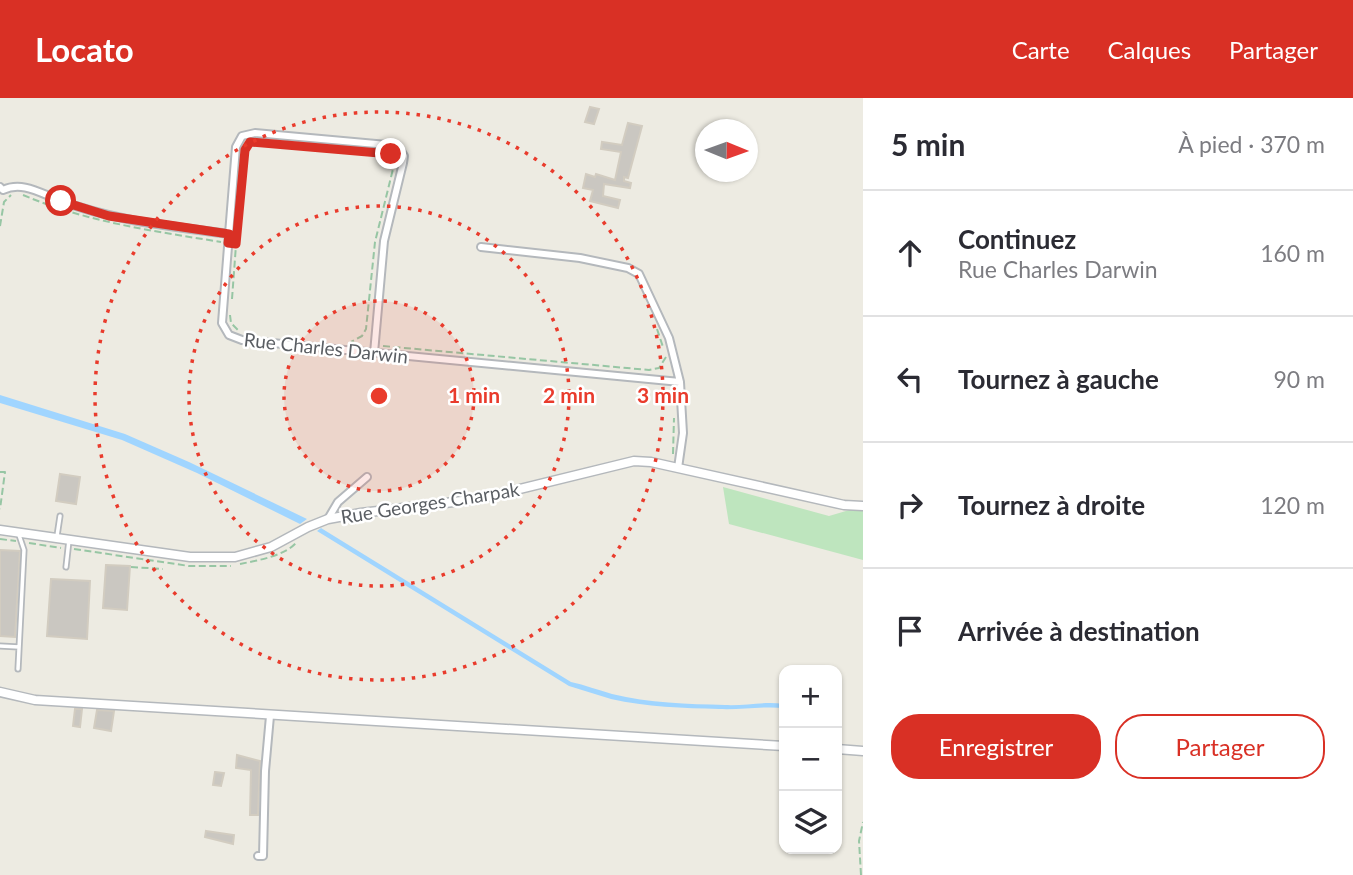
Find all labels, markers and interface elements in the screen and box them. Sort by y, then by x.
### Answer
text: Locato [35,29,134,69]
text: Carte [1012,35,1070,64]
text: Calques [1108,35,1191,64]
text: Partager [1229,35,1318,64]
north arrow [695,119,758,182]
text: 5 min [891,126,965,162]
text: À pied · 370 m [1178,130,1325,158]
route end [375,138,406,169]
route start [45,185,76,216]
text: Continuez [958,223,1076,255]
icon: ahead [891,234,929,272]
text: 160 m [1260,239,1325,267]
text: Rue Charles Darwin [958,255,1158,283]
street label: Rue Charles Darwin [243,327,409,368]
icon: left [891,360,929,398]
text: Tournez à gauche [958,363,1159,395]
text: 90 m [1274,365,1325,393]
text: 1 min [448,382,500,407]
text: 2 min [543,382,595,407]
text: 3 min [637,382,689,407]
centre of rings [367,384,391,408]
street label: Rue Georges Charpak [339,477,521,528]
icon: right [891,486,929,524]
text: Tournez à droite [958,489,1145,521]
text: 120 m [1260,491,1325,519]
icon: arrive [891,612,929,650]
text: Arrivée à destination [958,615,1200,647]
map controls [779,665,842,854]
button: + [779,665,842,728]
button: Enregistrer [891,714,1101,779]
button: Partager [1115,714,1325,779]
button: − [779,728,842,791]
button: layers [779,791,842,854]

